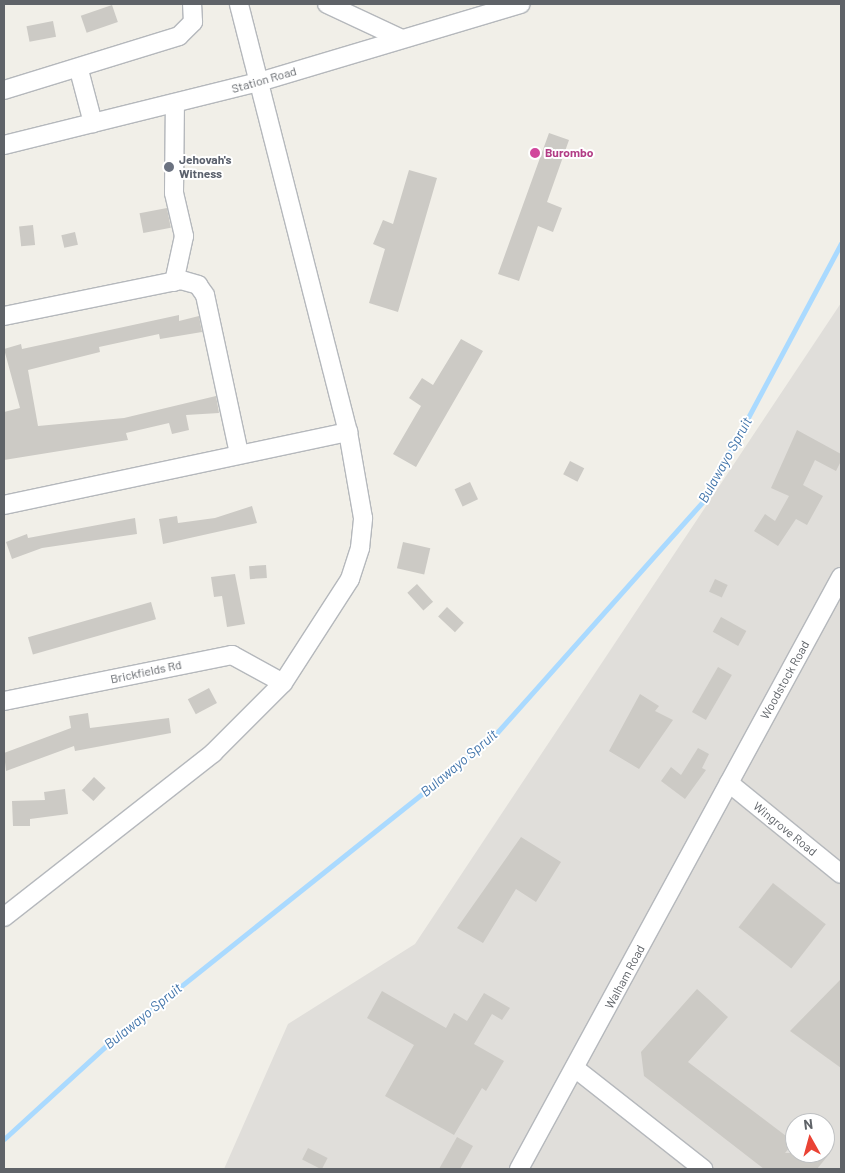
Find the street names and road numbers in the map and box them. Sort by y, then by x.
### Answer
street label: Station Road [230,64,298,96]
street label: Woodstock Road [758,638,812,722]
street label: Brickfields Rd [109,657,183,687]
street label: Wingrove Road [750,799,820,859]
street label: Walham Road [602,943,648,1011]

